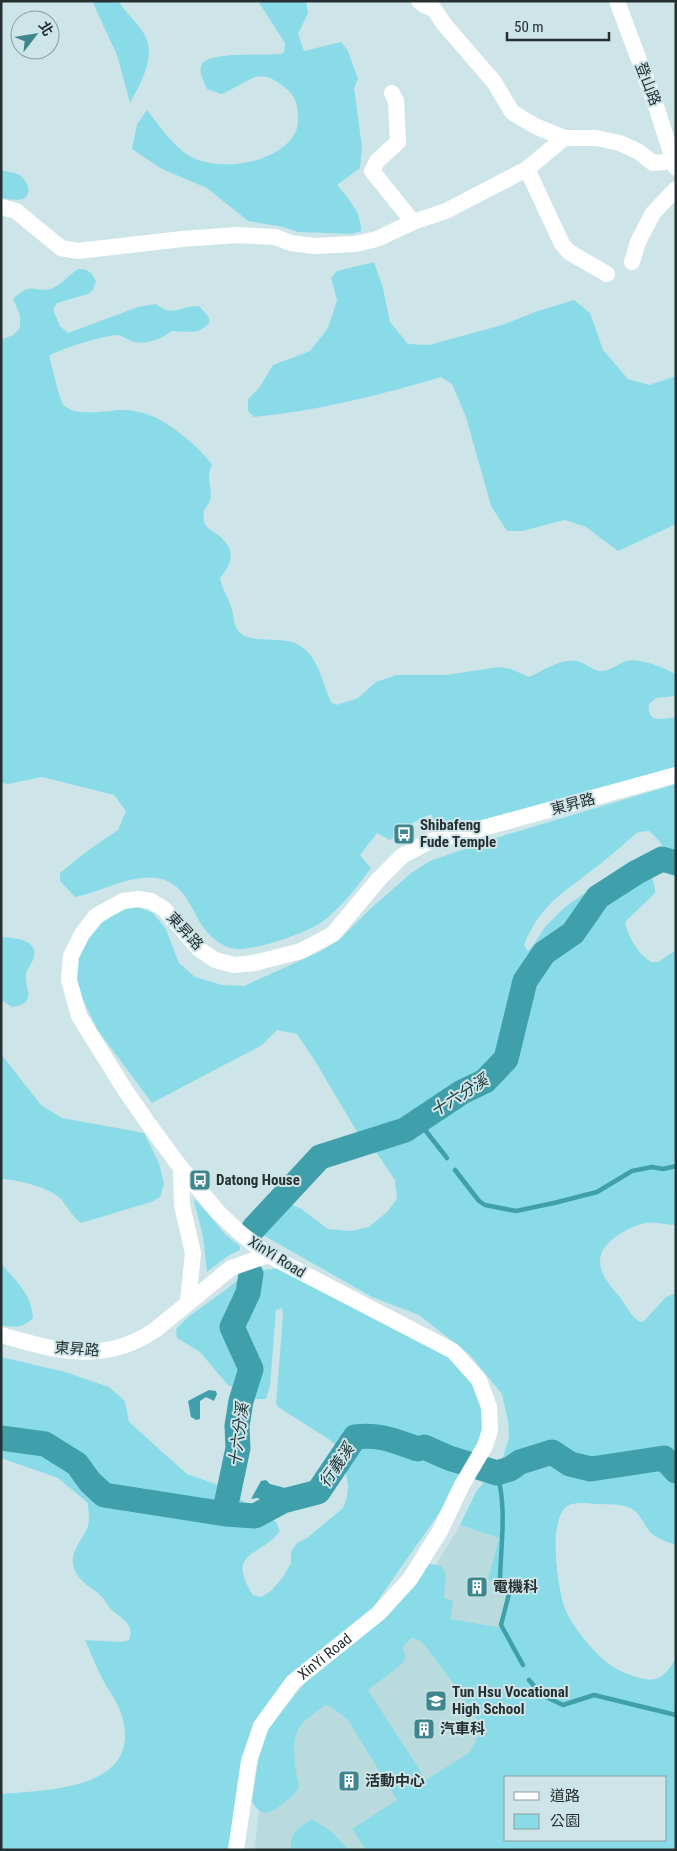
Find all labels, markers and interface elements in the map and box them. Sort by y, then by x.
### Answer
north arrow [10,10,60,60]
scale bar [507,10,610,42]
text: 北 [36,18,57,38]
text: 50 m [514,18,544,36]
street label: 登山路 [632,60,664,108]
street label: 東昇路 [549,789,597,819]
place label: Shibafeng Fude Temple [420,816,496,851]
bus stop icon: Shibafeng Fude Temple [392,822,416,846]
street label: 東昇路 [163,908,207,954]
water label: 十六分溪 [427,1069,493,1120]
bus stop icon: Datong House [188,1168,212,1192]
place label: Datong House [216,1171,300,1189]
street label: XinYi Road [245,1232,309,1282]
street label: 東昇路 [54,1338,100,1360]
water label: 十六分溪 [225,1400,252,1468]
water label: 行義溪 [315,1438,359,1490]
building icon: 電機科 [465,1575,489,1599]
place label: 電機科 [493,1578,538,1596]
street label: XinYi Road [294,1630,355,1684]
place label: Tun Hsu Vocational High School [452,1683,569,1718]
school or university icon: Tun Hsu Vocational High School [424,1689,448,1713]
building icon: 汽車科 [412,1717,436,1741]
place label: 汽車科 [440,1720,485,1738]
building icon: 活動中心 [337,1769,361,1793]
place label: 活動中心 [365,1772,425,1790]
legend [504,1776,667,1841]
text: 道路 [550,1787,580,1805]
text: 公園 [550,1812,580,1830]

